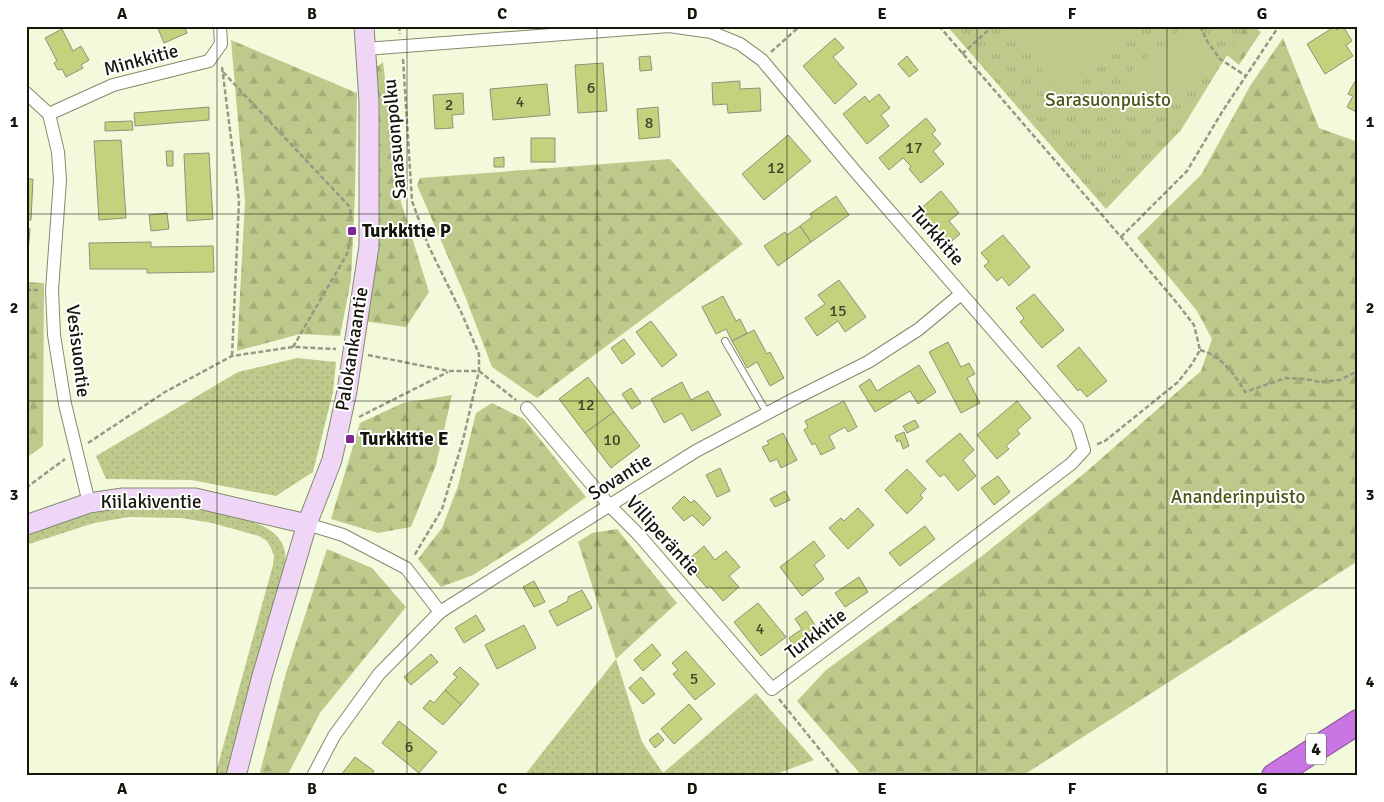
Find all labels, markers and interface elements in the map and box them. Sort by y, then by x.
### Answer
text: A [117,4,128,24]
text: B [307,4,317,24]
text: C [497,4,507,24]
text: D [687,4,698,24]
text: E [877,4,887,24]
text: F [1068,4,1077,24]
text: G [1257,4,1267,24]
street label: Minkkitie [101,39,181,81]
street label: Sarasuonpolku [378,78,412,200]
house number: 6 [587,78,595,98]
park label: Sarasuonpuisto [1045,88,1171,112]
house number: 4 [516,92,525,112]
house number: 2 [445,95,453,115]
text: 1 [10,112,19,132]
text: 1 [1366,112,1375,132]
house number: 8 [645,113,653,133]
house number: 17 [905,138,923,158]
house number: 12 [767,158,785,178]
street label: Turkkitie [905,201,969,271]
place label: Turkkitie P [362,219,451,243]
marker: Turkkitie P [346,225,358,237]
street label: Palokankaantie [330,285,374,413]
text: 2 [10,298,18,318]
text: 2 [1366,298,1374,318]
house number: 15 [829,301,847,321]
street label: Vesisuontie [60,303,96,399]
house number: 12 [577,395,595,415]
place label: Turkkitie E [360,427,449,451]
house number: 10 [603,430,621,450]
marker: Turkkitie E [344,433,356,445]
street label: Sovantie [584,448,656,506]
text: 3 [10,485,18,505]
park label: Ananderinpuisto [1171,485,1305,509]
text: 3 [1366,485,1374,505]
street label: Kiilakiventie [101,490,201,514]
street label: Villiperäntie [621,491,705,581]
street label: Turkkitie [781,603,851,665]
house number: 4 [756,619,765,639]
house number: 5 [690,669,698,689]
text: 4 [10,672,19,692]
text: 4 [1366,672,1375,692]
road number: 4 [1306,734,1326,764]
house number: 6 [405,737,413,757]
text: A [117,779,128,799]
text: B [307,779,317,799]
text: C [497,779,507,799]
text: D [687,779,698,799]
text: E [877,779,887,799]
text: F [1068,779,1077,799]
text: G [1257,779,1267,799]

